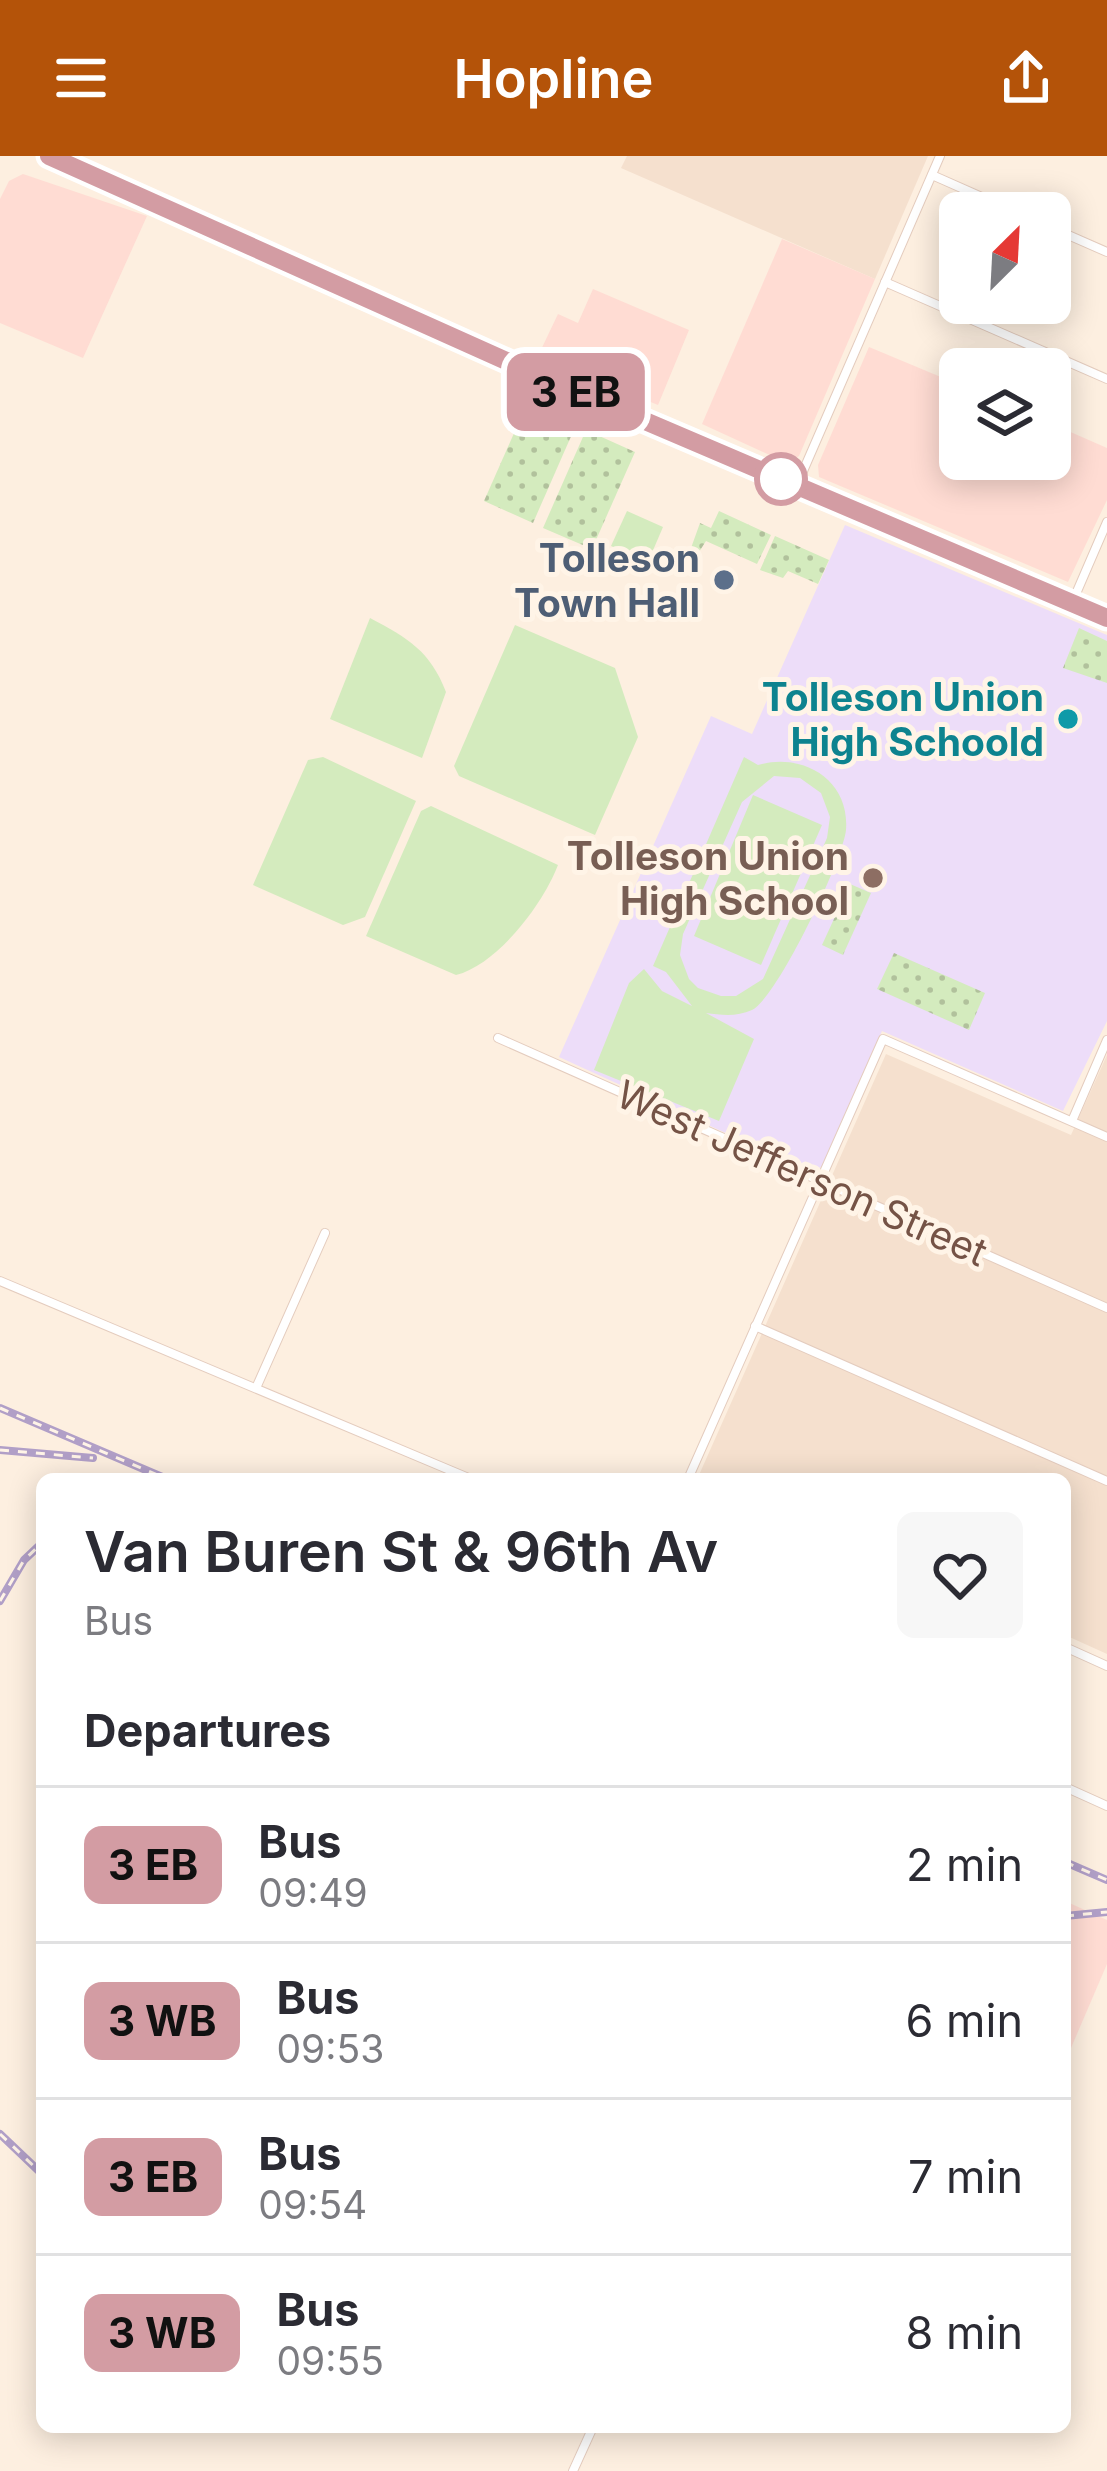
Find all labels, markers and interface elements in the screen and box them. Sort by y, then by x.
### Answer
icon: menu [48,45,114,111]
icon: share [993,45,1059,111]
text: Hopline [453,46,654,111]
north arrow [939,192,1071,324]
map controls [939,192,1071,480]
button: layers [939,348,1071,480]
line badge: 3 EB [492,353,660,431]
text: 3 EB [531,366,621,417]
unlabelled marker [756,454,806,504]
place label: Tolleson Town Hall [514,534,700,626]
marker: Tolleson Town Hall [711,567,737,593]
place label: Tolleson Union High Schoold [762,673,1044,765]
marker: Tolleson Union High Schoold [1055,706,1081,732]
place label: Tolleson Union High School [567,832,849,924]
marker: Tolleson Union High School [860,865,886,891]
street label: West Jefferson Street [610,1070,995,1275]
button: heart [897,1512,1023,1638]
text: Van Buren St & 96th Av [84,1517,718,1586]
text: Bus [84,1597,153,1644]
text: Departures [84,1703,331,1758]
text: Bus [258,1814,341,1869]
text: 2 min [906,1837,1023,1892]
text: 3 EB [108,1839,198,1890]
text: 09:49 [258,1869,368,1916]
text: Bus [276,1970,359,2025]
text: 6 min [906,1993,1023,2048]
text: 3 WB [108,1995,216,2046]
text: 09:53 [276,2025,384,2072]
text: Bus [258,2126,341,2181]
text: 7 min [908,2149,1023,2204]
text: 3 EB [108,2151,198,2202]
text: 09:54 [258,2181,367,2228]
text: Bus [276,2282,359,2337]
text: 8 min [906,2305,1023,2360]
text: 3 WB [108,2307,216,2358]
text: 09:55 [276,2337,384,2384]

